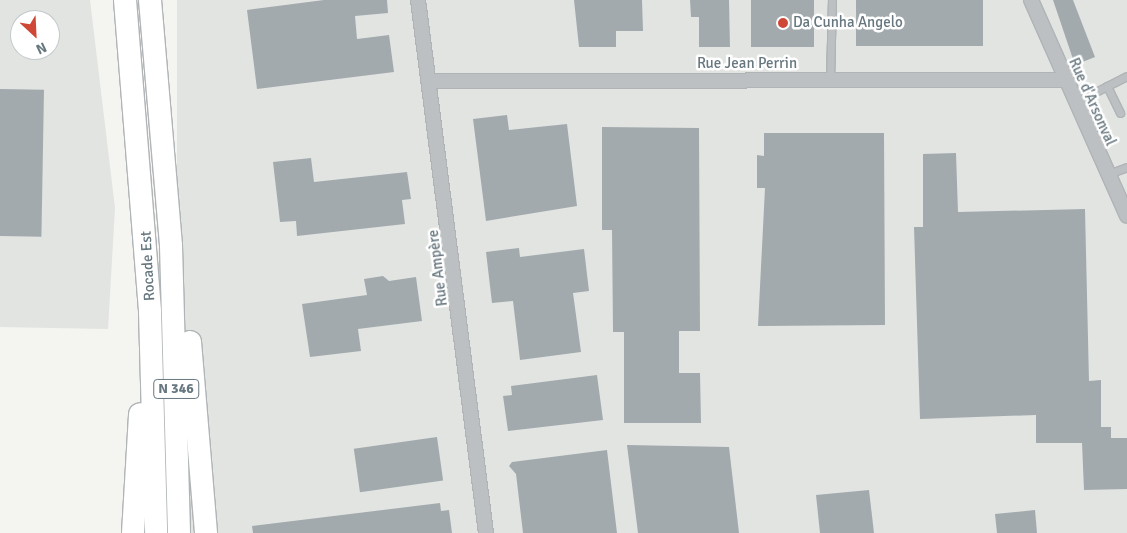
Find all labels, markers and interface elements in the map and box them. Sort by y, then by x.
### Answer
north arrow [10,10,60,60]
place label: Da Cunha Angelo [793,14,903,32]
marker: Da Cunha Angelo [777,17,789,29]
text: N [33,38,49,58]
street label: Rue Jean Perrin [697,55,797,73]
street label: Rue d'Arsonval [1065,55,1119,149]
street label: Rue Ampère [424,229,452,307]
street label: Rocade Est [137,230,159,302]
road number: N 346 [152,378,200,400]

